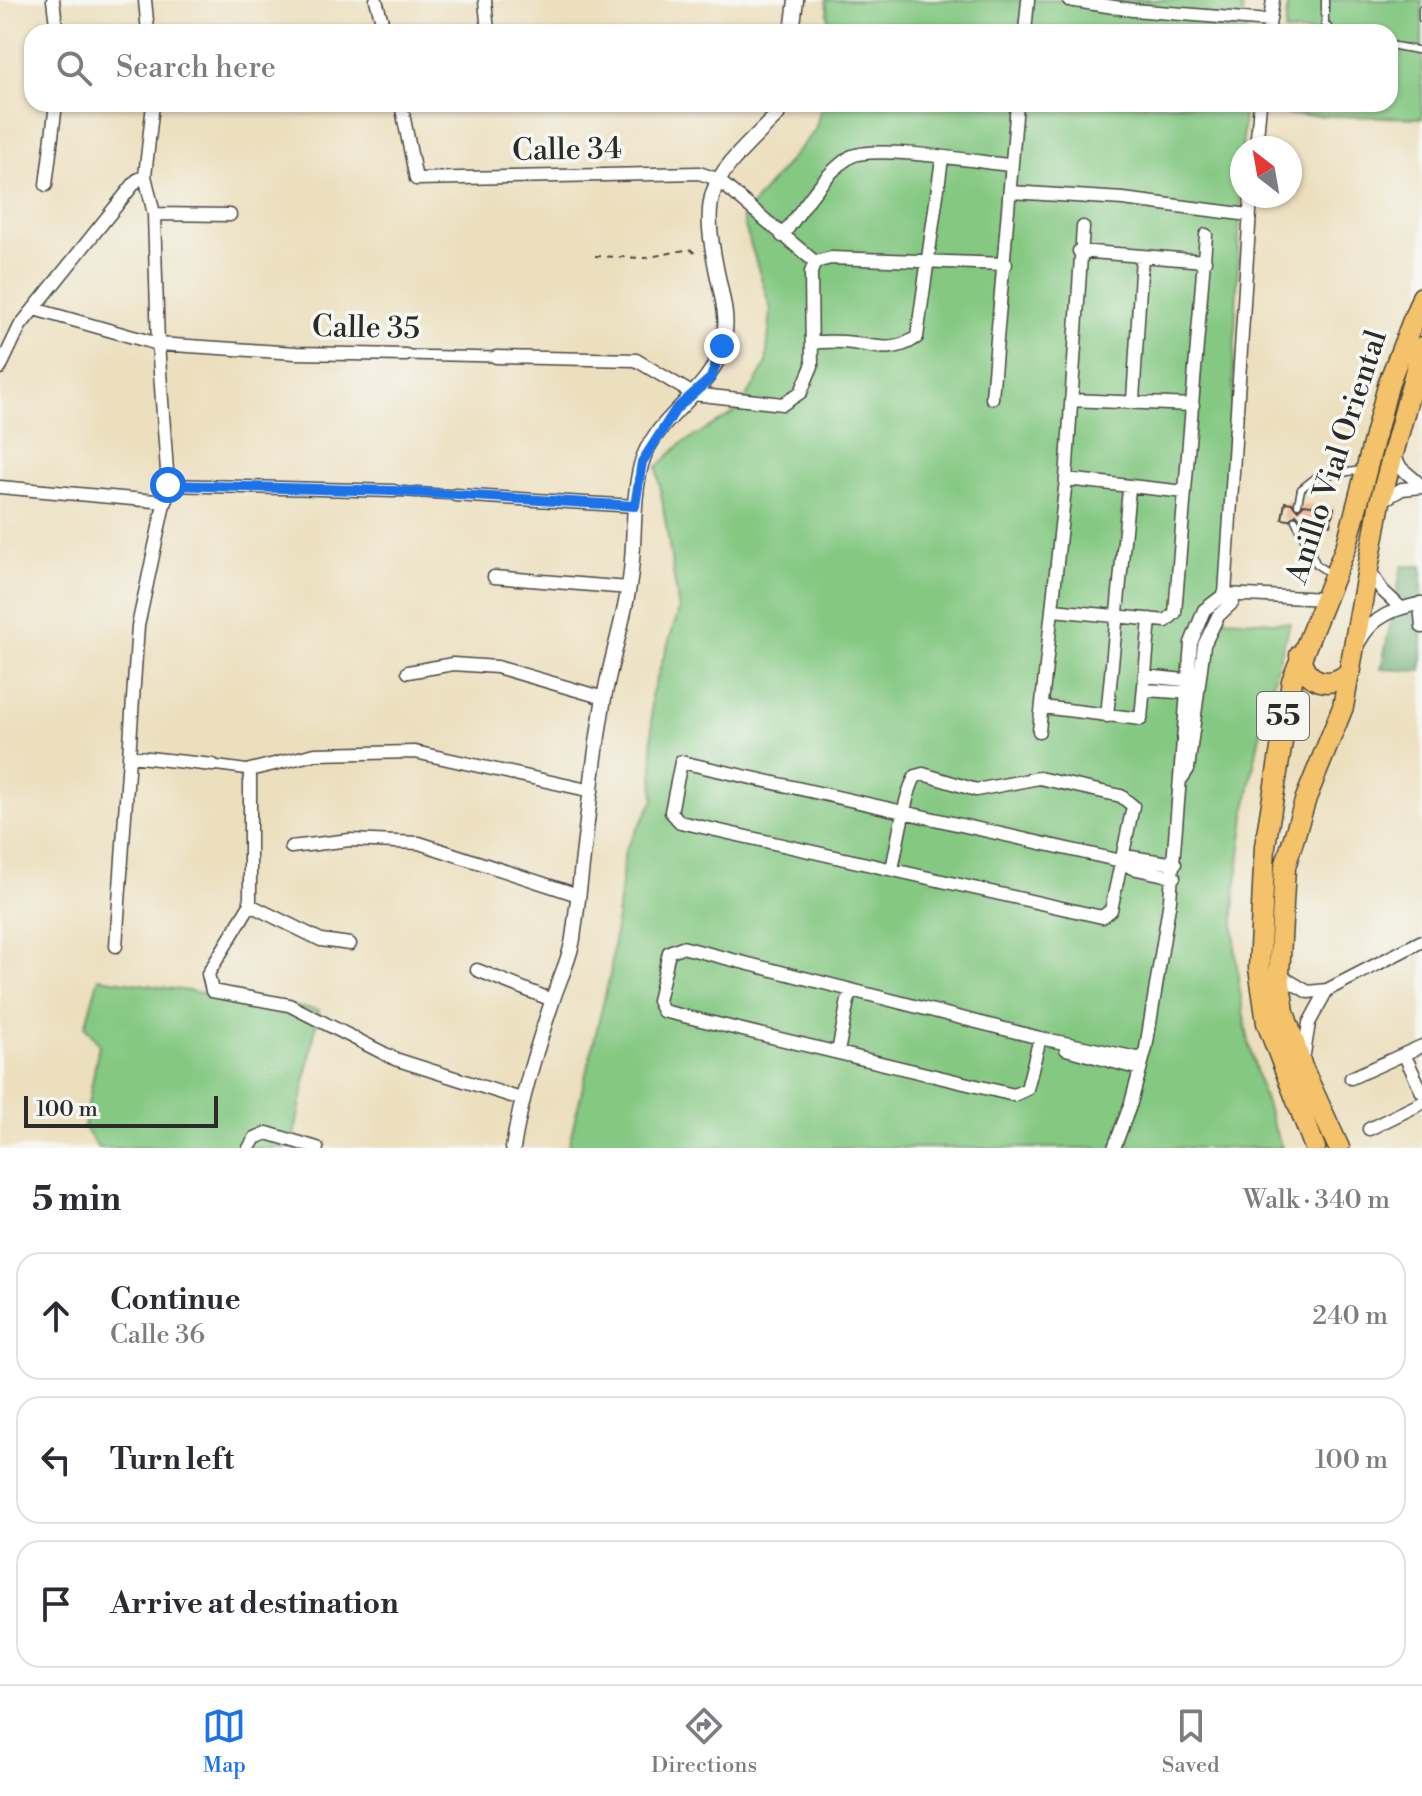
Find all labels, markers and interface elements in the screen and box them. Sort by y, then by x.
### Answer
search box [24,24,1398,112]
icon: search [52,46,96,90]
text: Search here [116,49,276,87]
street label: Calle 34 [512,130,622,170]
north arrow [1230,136,1302,208]
street label: Calle 35 [312,308,420,348]
street label: Anillo Vial Oriental [1278,325,1396,589]
route end [704,328,740,364]
route start [150,467,186,503]
road number: 55 [1257,692,1309,740]
scale bar [24,1092,218,1128]
text: 100 m [36,1096,98,1123]
text: 5 min [32,1179,121,1221]
text: Walk · 340 m [1243,1184,1390,1216]
text: Continue [110,1281,241,1319]
icon: ahead [34,1294,78,1338]
text: 240 m [1312,1300,1388,1332]
text: Calle 36 [110,1319,205,1351]
icon: left [34,1438,78,1482]
text: Turn left [110,1441,234,1479]
text: 100 m [1315,1444,1388,1476]
icon: arrive [34,1582,78,1626]
text: Arrive at destination [110,1585,399,1623]
tab: Map [202,1704,246,1779]
tab: Directions [651,1704,757,1779]
tab: Saved [1162,1704,1220,1779]

